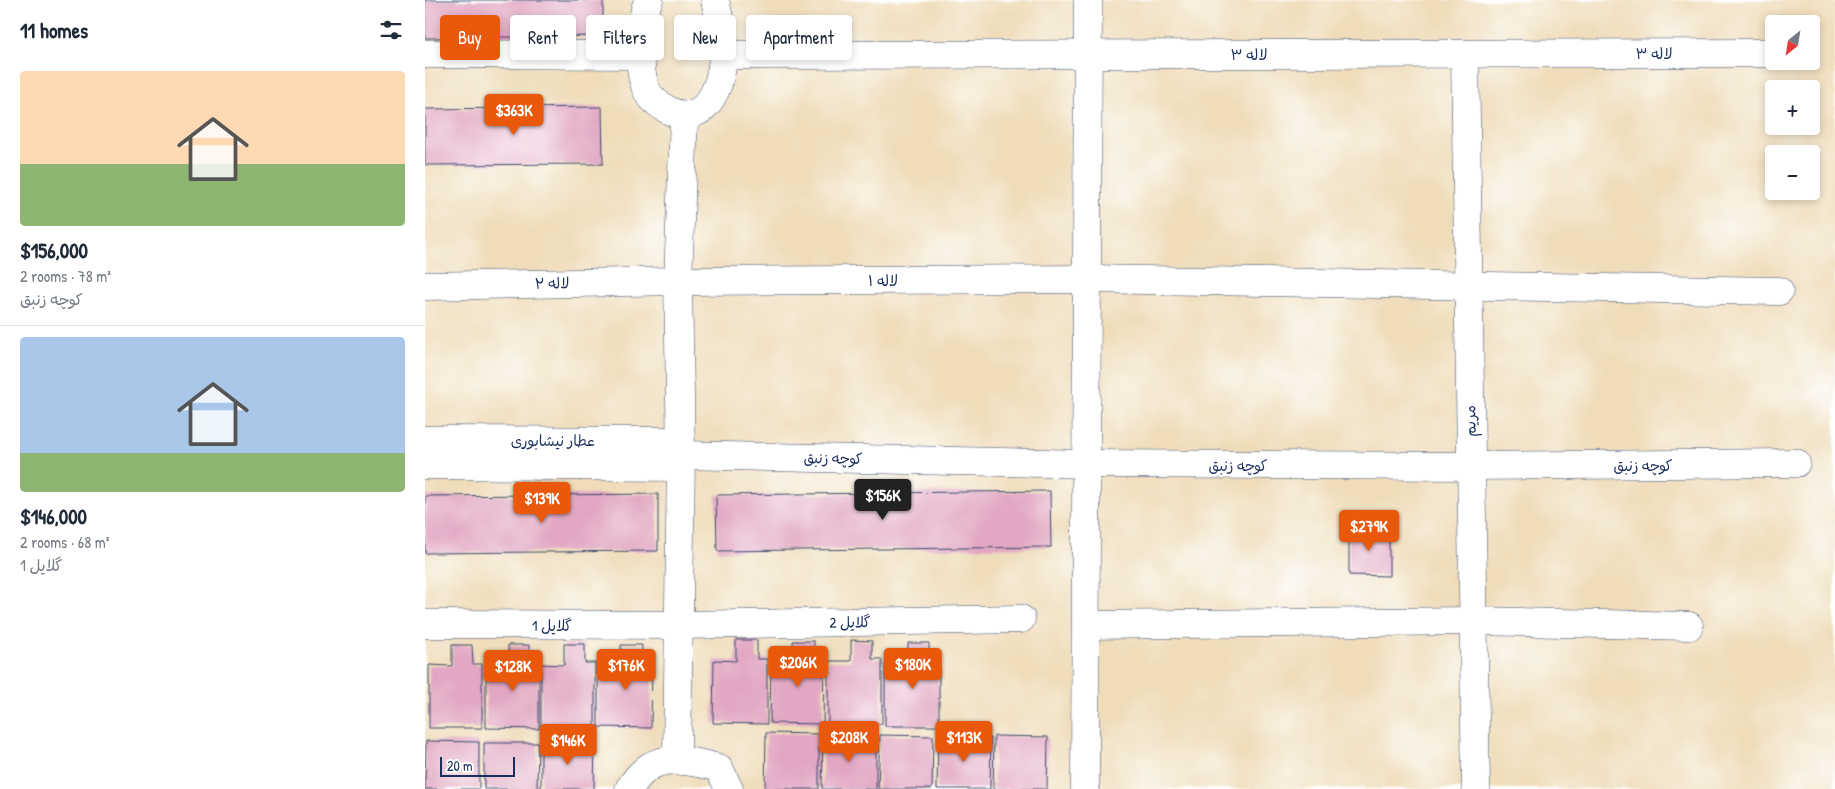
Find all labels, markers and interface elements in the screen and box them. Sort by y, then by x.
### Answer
chip: Buy [440,15,500,60]
chip: Rent [510,15,576,60]
chip: Filters [586,15,664,60]
chip: New [674,15,736,60]
chip: Apartment [746,15,852,60]
north arrow [1765,15,1820,70]
map controls [1765,15,1820,200]
text: 11 homes [20,16,88,45]
icon: filters [377,16,405,44]
street label: لاله ۳ [1636,43,1672,64]
street label: لاله ۳ [1231,44,1267,65]
button: + [1765,80,1820,135]
pin: $363K [479,94,549,136]
text: $363K [495,99,533,121]
icon: home [168,104,258,194]
button: − [1765,145,1820,200]
text: $156,000 [20,236,88,265]
text: 2 rooms · 78 m² [20,265,111,287]
street label: لاله ۱ [868,270,898,291]
street label: لاله ۲ [534,272,570,294]
text: کوچه زنبق [20,288,83,310]
icon: home [168,369,258,459]
street label: مریم [1459,405,1483,437]
street label: عطار نیشابوری [511,430,595,451]
street label: کوچه زنبق [803,447,863,469]
street label: کوچه زنبق [1209,455,1268,476]
street label: کوچه زنبق [1614,455,1673,476]
pin: $156K [848,478,918,521]
pin: $139K [507,482,577,524]
text: $156K [865,484,901,506]
text: $139K [524,487,560,509]
text: $146,000 [20,502,87,531]
pin: $279K [1334,510,1404,552]
text: $279K [1350,515,1388,537]
text: 2 rooms · 68 m² [20,531,109,553]
text: گلایل 1 [20,554,62,576]
street label: گلایل 2 [829,611,871,633]
street label: گلایل 1 [532,615,572,636]
pin: $206K [763,646,833,688]
pin: $176K [591,648,661,691]
pin: $180K [878,648,948,690]
pin: $128K [478,650,548,692]
text: $206K [779,651,817,673]
text: $180K [895,653,931,675]
text: $176K [608,654,644,676]
text: $128K [495,655,531,677]
pin: $208K [814,720,884,763]
pin: $113K [929,720,999,763]
pin: $146K [533,724,603,766]
text: $208K [830,726,868,748]
text: $113K [946,726,982,748]
text: $146K [551,729,585,751]
scale bar [440,754,515,777]
text: 20 m [447,756,473,775]

